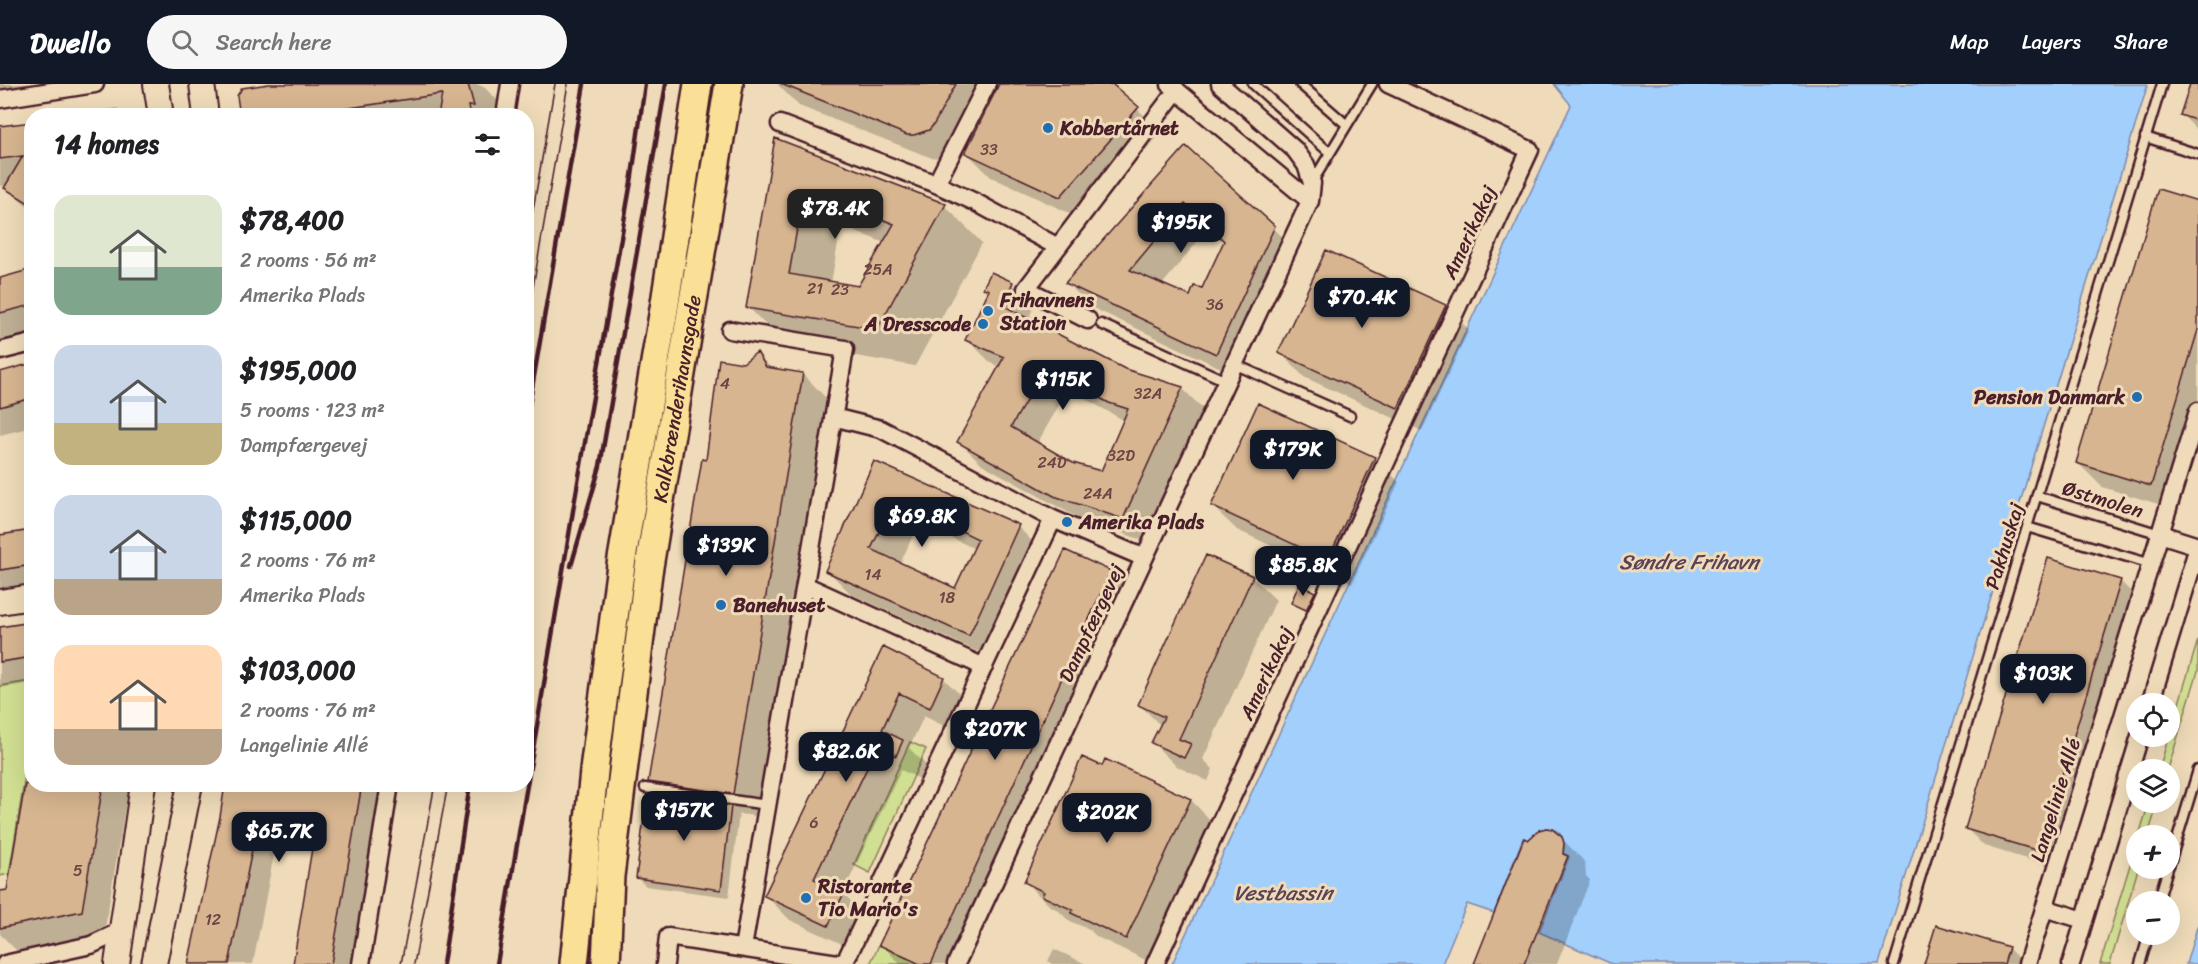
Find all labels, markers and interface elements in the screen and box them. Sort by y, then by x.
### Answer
search box [147,15,567,69]
text: Dwello [30,18,111,67]
text: Search here [216,23,332,62]
text: Map [1950,23,1989,61]
text: Layers [2022,23,2081,61]
text: Share [2114,23,2168,61]
icon: search [168,26,201,59]
place label: Kobbertårnet [1059,111,1179,146]
text: 14 homes [54,121,159,167]
marker: Kobbertårnet [1041,121,1055,135]
icon: filters [471,128,504,161]
house number: 33 [980,135,998,164]
street label: Amerikakaj [1432,179,1507,286]
pin: $78.4K [786,189,884,240]
text: $78.4K [801,191,869,226]
text: $78,400 [240,197,344,243]
pin: $195K [1139,203,1223,254]
text: $195K [1152,205,1210,240]
icon: home [102,219,174,291]
text: 2 rooms · 56 m² [240,243,377,278]
house number: 25A [863,255,893,284]
house number: 21 [807,274,823,303]
house number: 23 [831,275,849,304]
text: Amerika Plads [240,278,365,313]
pin: $70.4K [1313,278,1411,329]
text: $70.4K [1328,280,1396,315]
place label: Frihavnens Station [999,283,1095,341]
house number: 36 [1206,290,1224,319]
street label: Kalkbrænderihavnsgade [643,292,712,505]
marker: Frihavnens Station [981,304,995,318]
place label: A Dresscode [864,307,971,342]
marker: A Dresscode [976,317,990,331]
text: $195,000 [240,347,357,393]
pin: $115K [1021,360,1105,411]
text: $115K [1036,362,1091,397]
icon: home [102,369,174,441]
house number: 4 [720,369,730,398]
house number: 32A [1134,379,1162,408]
place label: Pension Danmark [1974,380,2126,415]
marker: Pension Danmark [2130,390,2144,404]
text: 5 rooms · 123 m² [240,393,385,428]
text: Dampfærgevej [240,428,368,463]
pin: $179K [1251,430,1335,481]
text: $179K [1264,432,1322,467]
house number: 32D [1107,441,1135,470]
house number: 24D [1038,448,1067,477]
street label: Østmolen [2058,471,2148,528]
house number: 24A [1083,479,1113,508]
text: $115,000 [240,497,352,543]
pin: $69.8K [873,497,971,548]
street label: Pakhuskaj [1975,498,2034,594]
text: $69.8K [888,499,956,534]
place label: Amerika Plads [1078,505,1205,540]
marker: Amerika Plads [1060,515,1074,529]
icon: home [102,519,174,591]
pin: $139K [684,526,768,577]
text: $139K [697,528,755,563]
text: 2 rooms · 76 m² [240,543,376,578]
water label: Søndre Frihavn [1619,543,1761,581]
pin: $85.8K [1254,546,1352,597]
text: $85.8K [1269,548,1337,583]
street label: Dampfærgevej [1049,558,1134,688]
house number: 14 [865,560,881,589]
text: Amerika Plads [240,578,365,613]
house number: 18 [939,583,956,612]
place label: Banehuset [733,588,825,623]
marker: Banehuset [714,598,728,612]
street label: Amerikakaj [1229,620,1304,727]
text: $103,000 [240,647,356,693]
pin: $103K [2001,654,2085,705]
text: $103K [2014,656,2072,691]
icon: home [102,669,174,741]
text: 2 rooms · 76 m² [240,693,376,728]
map controls [2126,693,2180,945]
button: locate [2126,693,2180,747]
pin: $207K [953,710,1037,761]
text: $207K [964,712,1026,747]
text: Langelinie Allé [240,728,368,763]
pin: $82.6K [797,732,895,783]
text: $82.6K [813,734,879,769]
street label: Langelinie Allé [2020,734,2091,867]
button: layers [2126,759,2180,813]
pin: $157K [642,791,726,842]
text: $157K [655,793,713,828]
pin: $202K [1065,793,1149,844]
text: $202K [1076,795,1138,830]
house number: 6 [809,808,819,837]
pin: $65.7K [230,812,328,863]
text: $65.7K [246,814,312,849]
button: + [2126,825,2180,879]
house number: 5 [73,856,83,885]
place label: Ristorante Tio Mario's [817,869,919,927]
water label: Vestbassin [1234,874,1335,912]
marker: Ristorante Tio Mario's [799,891,813,905]
button: − [2126,891,2180,945]
house number: 12 [205,905,221,934]

